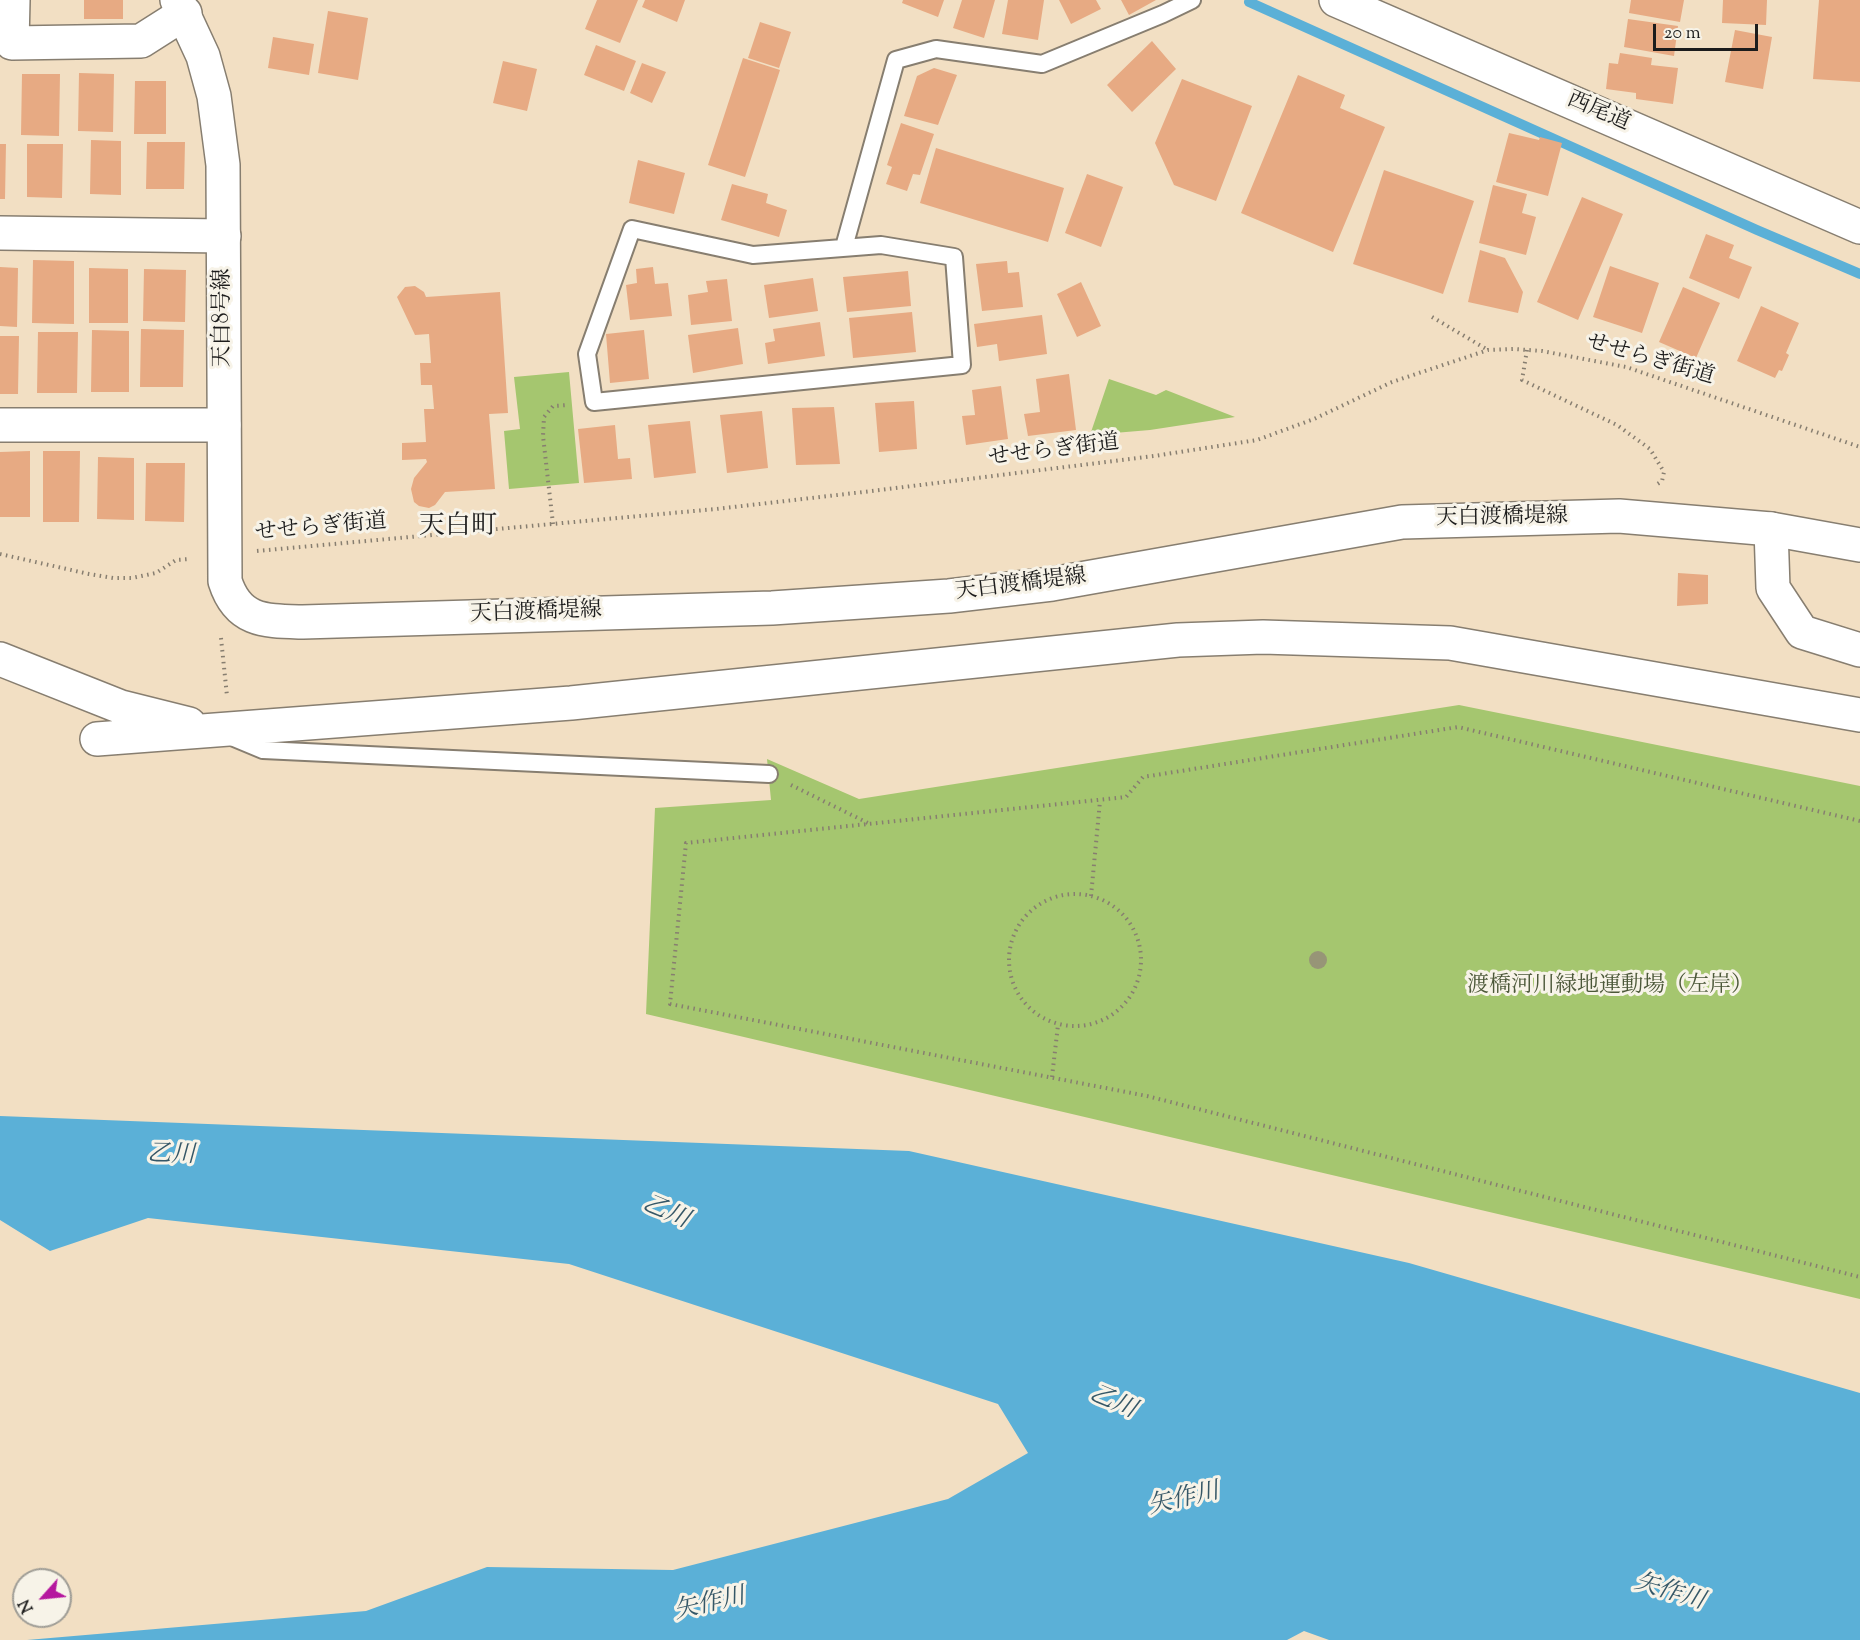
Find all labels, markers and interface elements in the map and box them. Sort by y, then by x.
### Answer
scale bar [1656,12,1761,50]
text: 20 m [1664,21,1701,47]
street label: 西尾道 [1562,88,1634,138]
street label: 天白8号線 [211,269,237,367]
street label: せせらぎ街道 [1583,330,1717,392]
street label: せせらぎ街道 [987,431,1121,473]
street label: 天白渡橋堤線 [1436,505,1568,533]
street label: せせらぎ街道 [254,510,388,548]
district label: 天白町 [419,513,497,545]
street label: 天白渡橋堤線 [954,565,1088,607]
street label: 天白渡橋堤線 [470,599,602,629]
park label: 渡橋河川緑地運動場（左岸） [1467,974,1753,1000]
water label: 乙川 [147,1142,195,1172]
water label: 乙川 [637,1191,693,1237]
water label: 乙川 [1084,1381,1140,1427]
water label: 矢作川 [1146,1479,1222,1523]
north arrow [12,1568,72,1628]
water label: 矢作川 [1630,1570,1708,1618]
water label: 矢作川 [672,1584,748,1628]
text: N [14,1595,40,1616]

